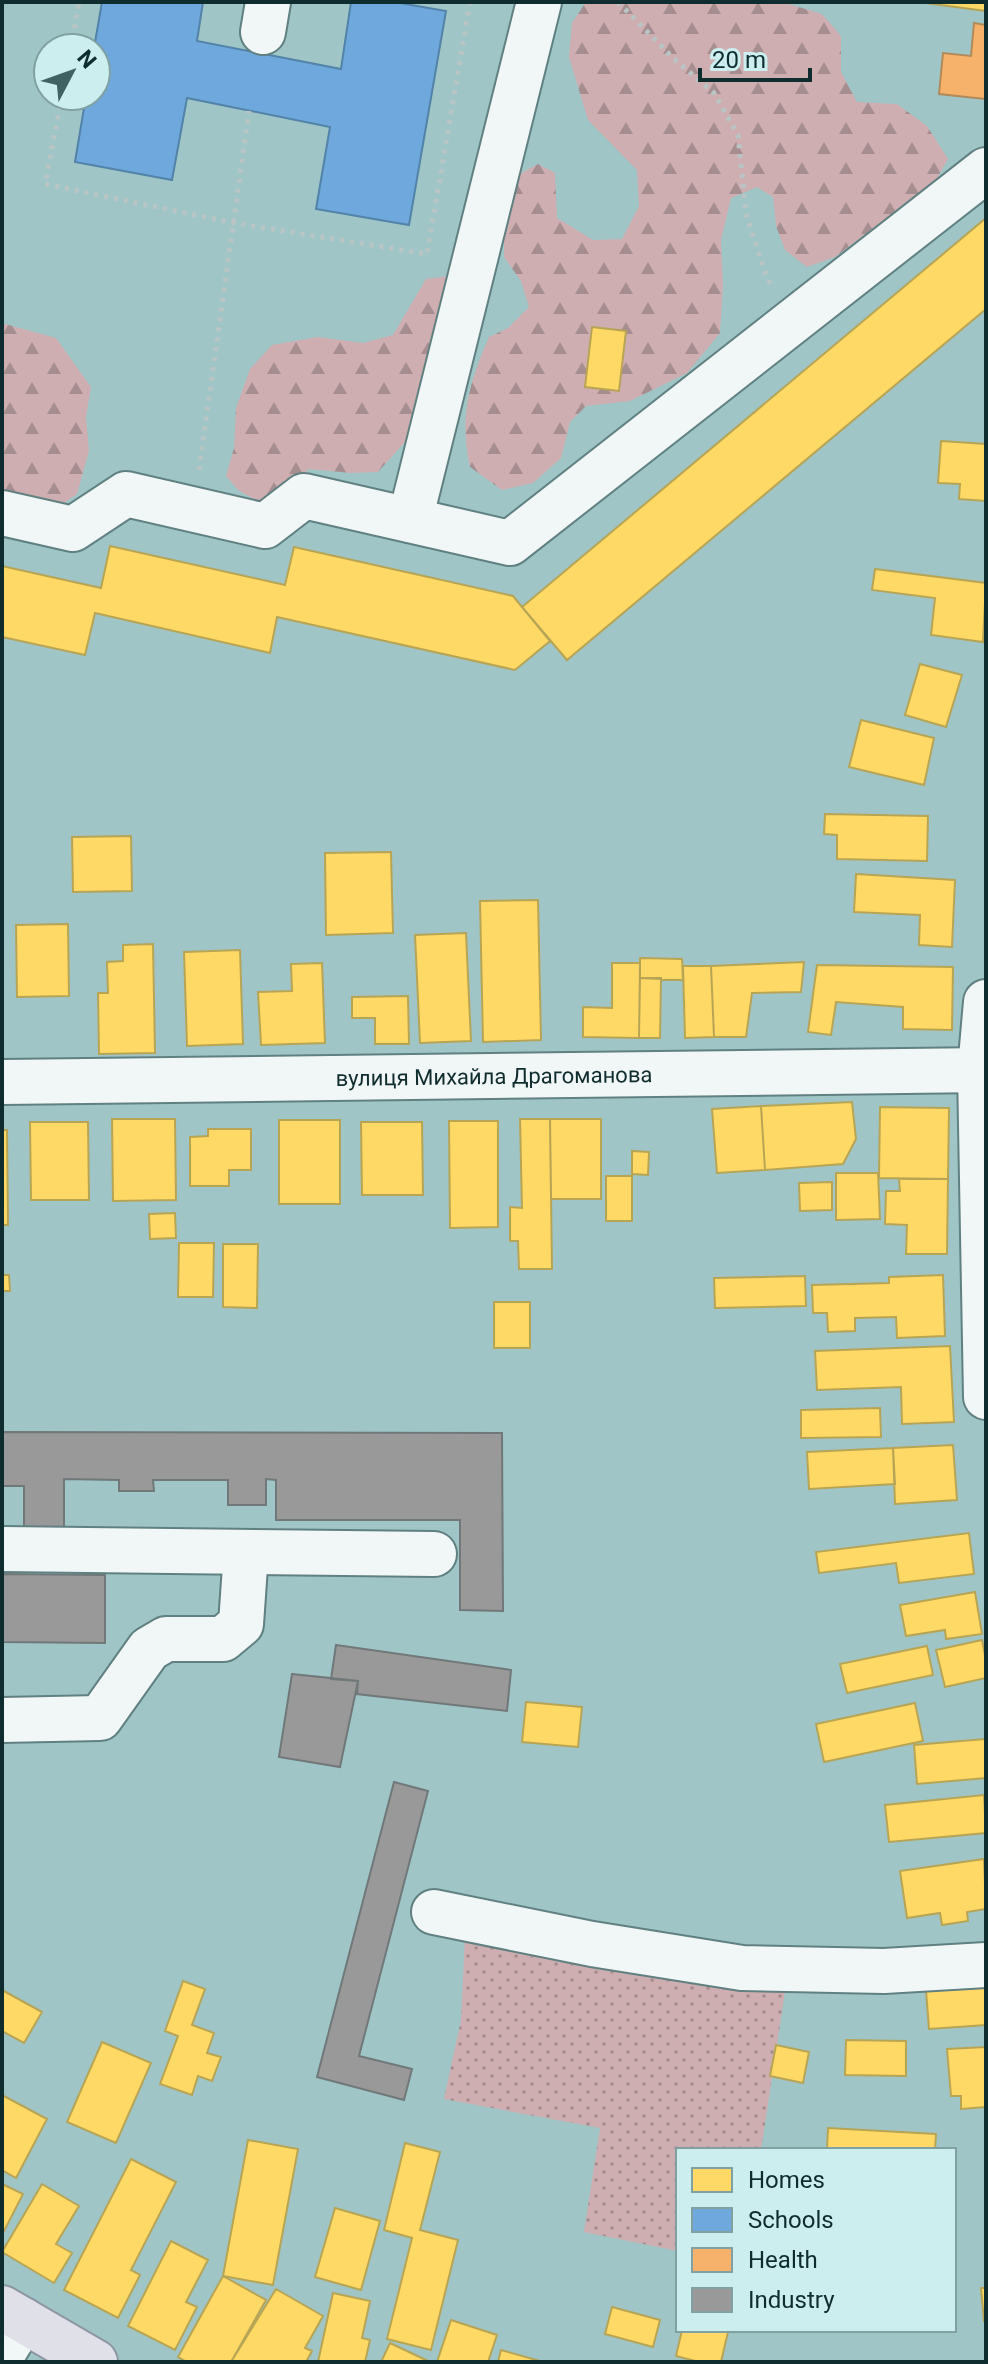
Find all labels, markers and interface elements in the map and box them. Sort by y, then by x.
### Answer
north arrow [32,32,112,112]
scale bar [700,32,810,82]
text: N [72,45,101,73]
text: 20 m [712,46,766,74]
street label: вулиця Михайла Драгоманова [335,1062,653,1090]
legend [676,2148,956,2332]
text: Homes [748,2166,825,2194]
text: Schools [748,2206,834,2234]
text: Health [748,2246,818,2274]
text: Industry [748,2286,835,2314]

